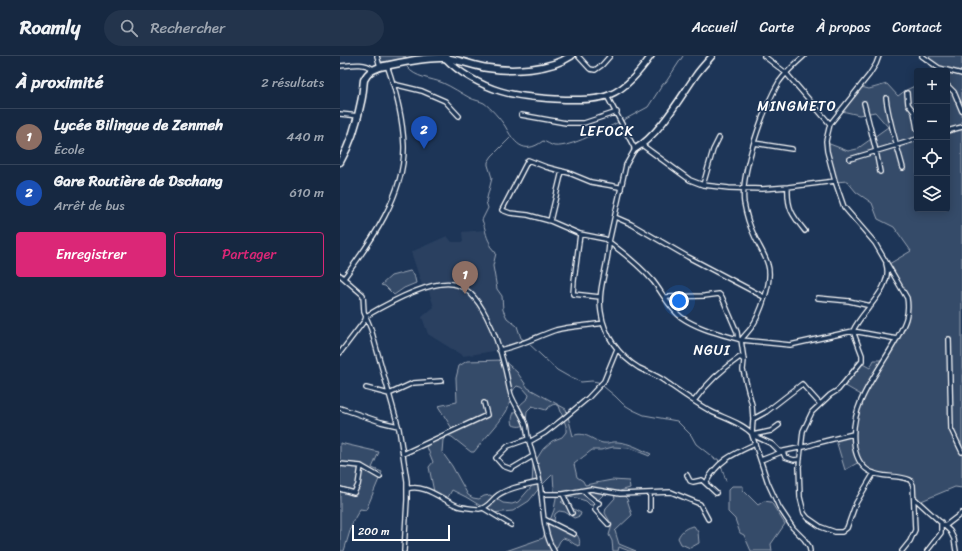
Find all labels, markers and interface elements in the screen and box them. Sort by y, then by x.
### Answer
search box [104,10,384,46]
text: Roamly [20,11,80,44]
text: Rechercher [150,15,225,41]
text: Accueil [692,15,738,40]
text: Carte [760,15,794,40]
text: À propos [816,15,870,40]
text: Contact [892,15,942,40]
icon: search [118,17,140,39]
text: À proximité [16,67,103,97]
map controls [914,68,950,212]
button: + [914,68,950,104]
text: 2 résultats [261,71,324,94]
district label: MINGMETO [757,94,837,119]
button: − [914,104,950,140]
text: Lycée Bilingue de Zenmeh [54,112,223,138]
pin: 2 [411,116,437,149]
district label: LEFOCK [580,119,635,144]
text: 1 [26,125,32,148]
text: 440 m [286,125,324,148]
text: École [54,138,85,161]
button: locate [914,140,950,176]
text: Gare Routière de Dschang [54,168,223,194]
button: layers [914,176,950,212]
text: 2 [25,181,33,204]
text: 610 m [289,181,324,204]
text: Arrêt de bus [54,194,125,217]
button: Enregistrer [16,232,166,277]
button: Partager [174,232,324,277]
pin: 1 [452,261,478,294]
your location [669,291,689,311]
district label: NGUI [693,338,731,363]
text: 200 m [358,522,390,541]
scale bar [352,523,450,542]

